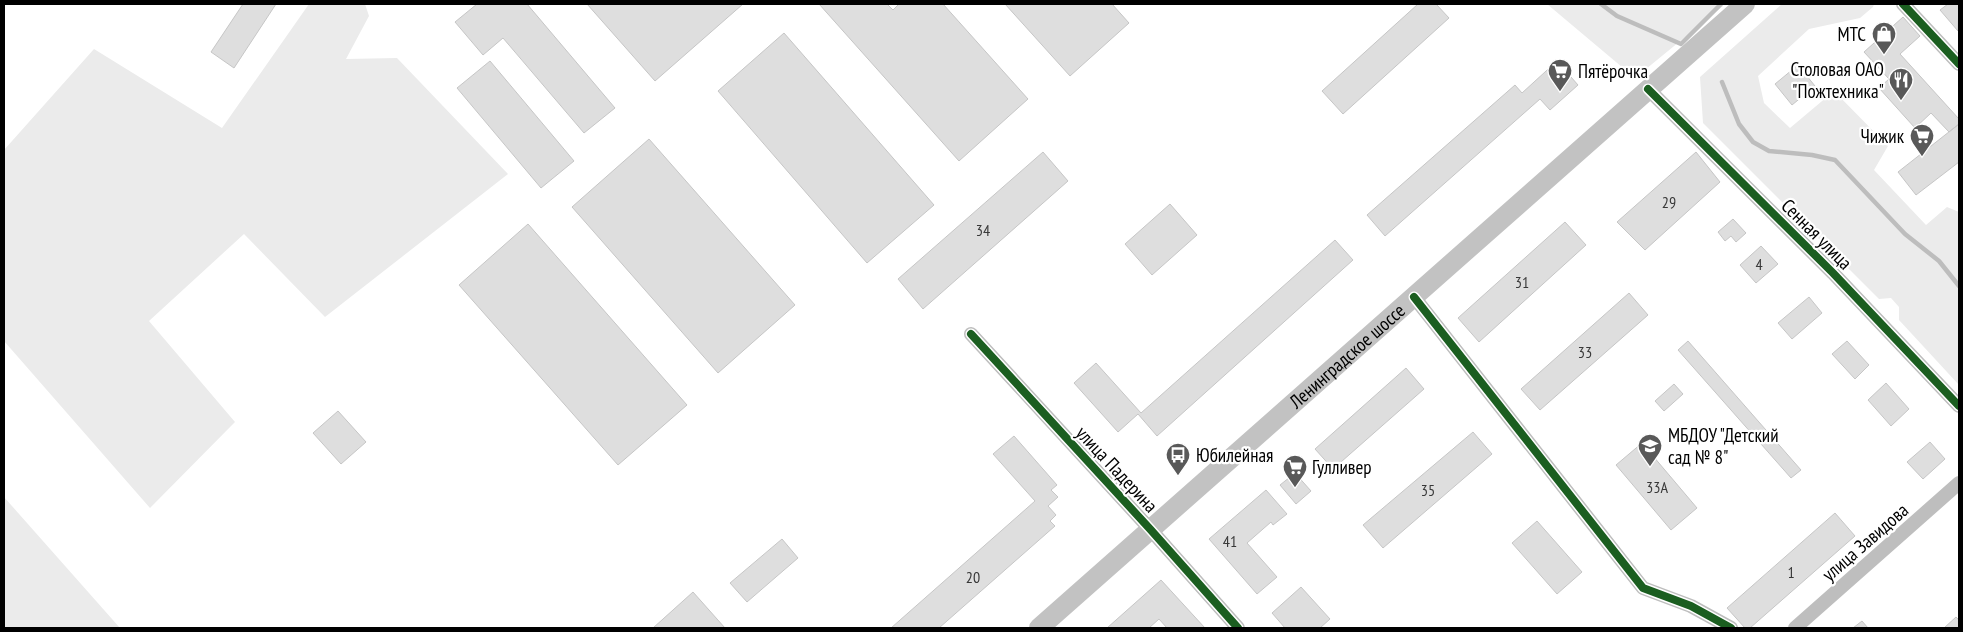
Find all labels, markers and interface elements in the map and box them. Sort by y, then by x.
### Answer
shop icon: МТС [1871,21,1897,55]
place label: МТС [1837,22,1866,46]
place label: Столовая ОАО "Пожтехника" [1791,57,1884,103]
supermarket icon: Пятёрочка [1547,58,1573,92]
place label: Пятёрочка [1578,59,1648,83]
restaurant icon: Столовая ОАО "Пожтехника" [1888,67,1914,101]
supermarket icon: Чижик [1909,123,1935,157]
place label: Чижик [1861,124,1905,148]
house number: 29 [1662,192,1676,212]
street label: Сенная улица [1777,194,1857,274]
house number: 34 [976,220,990,240]
house number: 4 [1755,254,1763,274]
house number: 31 [1515,272,1529,292]
street label: Ленинградское шоссе [1283,298,1410,414]
house number: 33 [1578,342,1592,362]
street label: улица Падерина [1071,421,1163,517]
place label: МБДОУ "Детский сад № 8" [1668,423,1779,469]
school or university icon: МБДОУ "Детский сад № 8" [1637,433,1663,467]
bus stop icon: Юбилейная [1165,442,1191,476]
place label: Юбилейная [1196,443,1273,467]
supermarket icon: Гулливер [1282,454,1308,488]
place label: Гулливер [1312,455,1372,479]
house number: 33А [1646,477,1668,497]
house number: 35 [1421,480,1435,500]
street label: улица Завидова [1817,498,1913,586]
house number: 41 [1223,531,1237,551]
house number: 1 [1787,562,1795,582]
house number: 20 [966,567,980,587]

